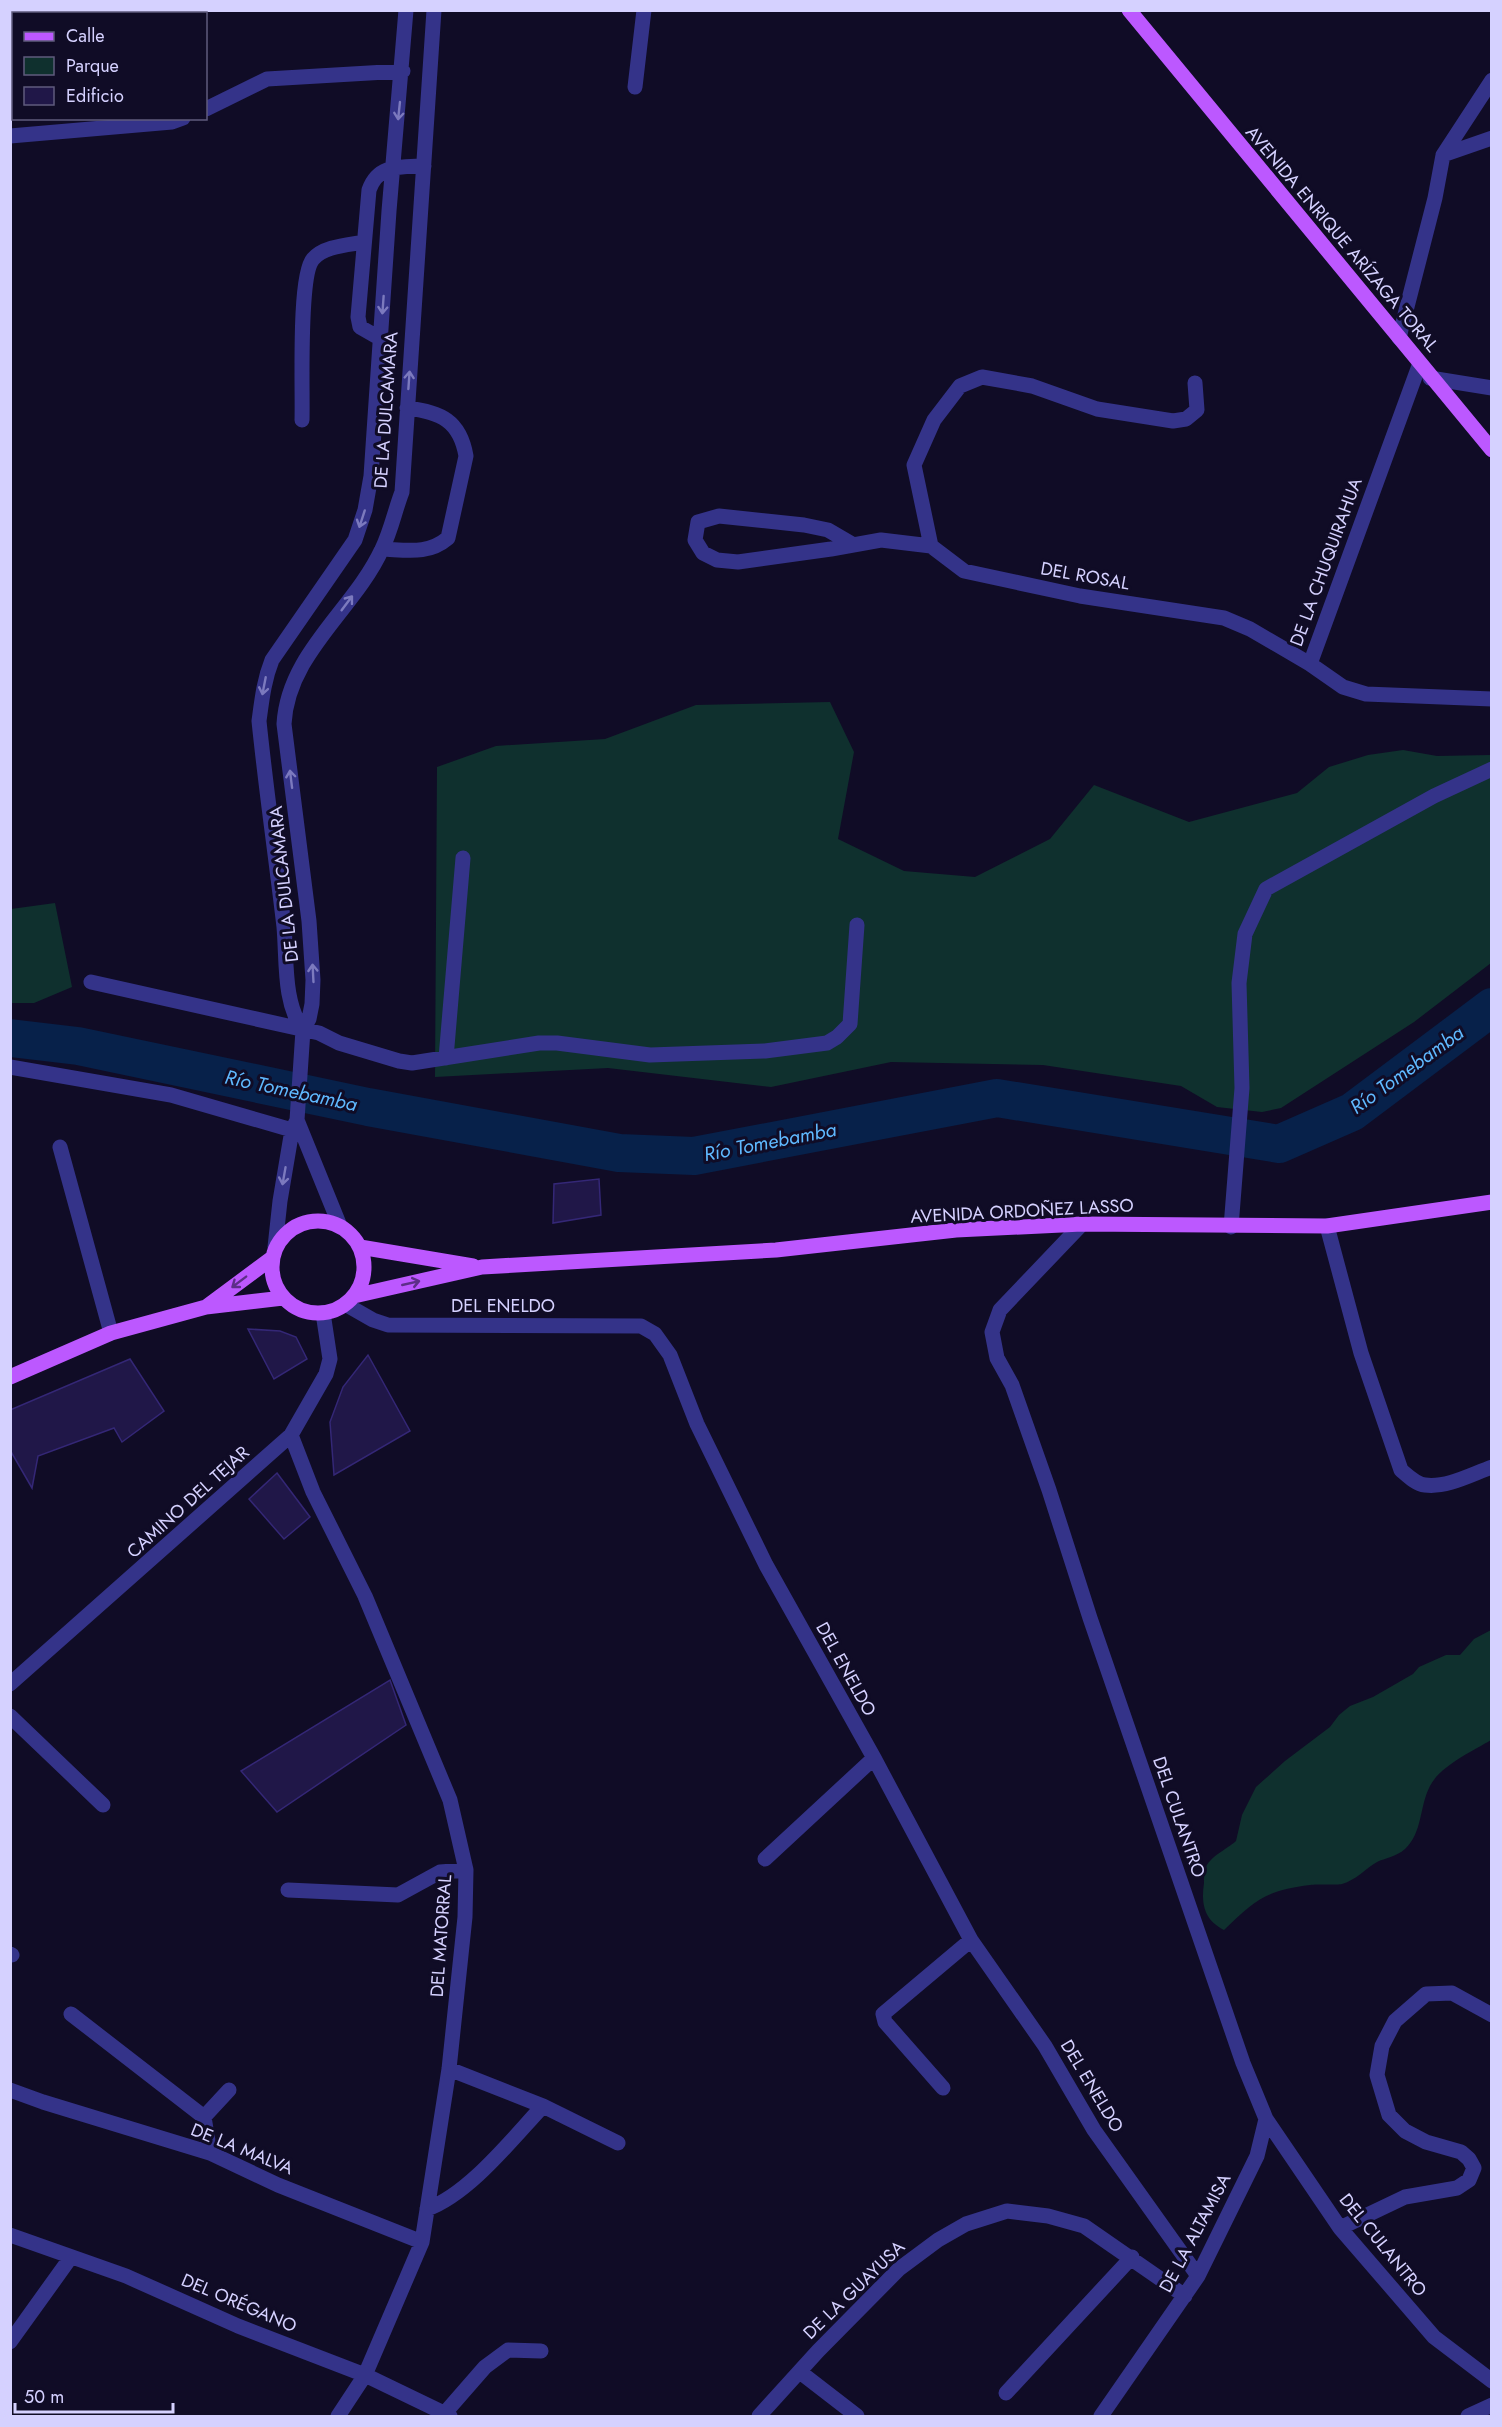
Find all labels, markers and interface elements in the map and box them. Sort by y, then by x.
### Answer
legend [12,12,207,120]
text: Calle [66,23,105,49]
text: Parque [66,53,119,79]
text: Edificio [66,83,124,109]
one-way arrow [393,100,404,120]
street label: AVENIDA ENRIQUE ARÍZAGA TORAL [1239,120,1445,358]
one-way arrow [377,295,388,314]
street label: DE LA DULCAMARA [368,331,404,489]
one-way arrow [403,371,414,391]
street label: DE LA CHUQUIRAHUA [1283,474,1369,650]
one-way arrow [355,509,366,528]
street label: DEL ROSAL [1039,555,1131,597]
one-way arrow [341,596,353,612]
one-way arrow [258,676,269,696]
one-way arrow [286,770,297,790]
street label: DE LA DULCAMARA [263,805,305,963]
one-way arrow [307,964,318,984]
water label: Río Tomebamba [1344,1019,1470,1121]
water label: Río Tomebamba [222,1063,360,1119]
water label: Río Tomebamba [701,1115,839,1169]
one-way arrow [278,1166,289,1186]
street label: AVENIDA ORDOÑEZ LASSO [910,1192,1134,1230]
one-way arrow [232,1276,248,1289]
one-way arrow [401,1277,420,1289]
street label: DEL ENELDO [451,1293,555,1319]
street label: CAMINO DEL TEJAR [121,1440,255,1564]
street label: DEL ENELDO [809,1617,883,1721]
street label: DEL CULANTRO [1146,1753,1212,1881]
street label: DEL MATORRAL [424,1874,458,1998]
street label: DEL ENELDO [1054,2035,1130,2137]
street label: DE LA MALVA [187,2117,297,2181]
street label: DE LA ALTAMISA [1153,2169,1237,2297]
street label: DEL CULANTRO [1333,2188,1433,2302]
street label: DE LA GUAYUSA [797,2235,911,2345]
street label: DEL ORÉGANO [177,2267,301,2339]
scale bar [15,2376,172,2414]
text: 50 m [24,2384,64,2410]

